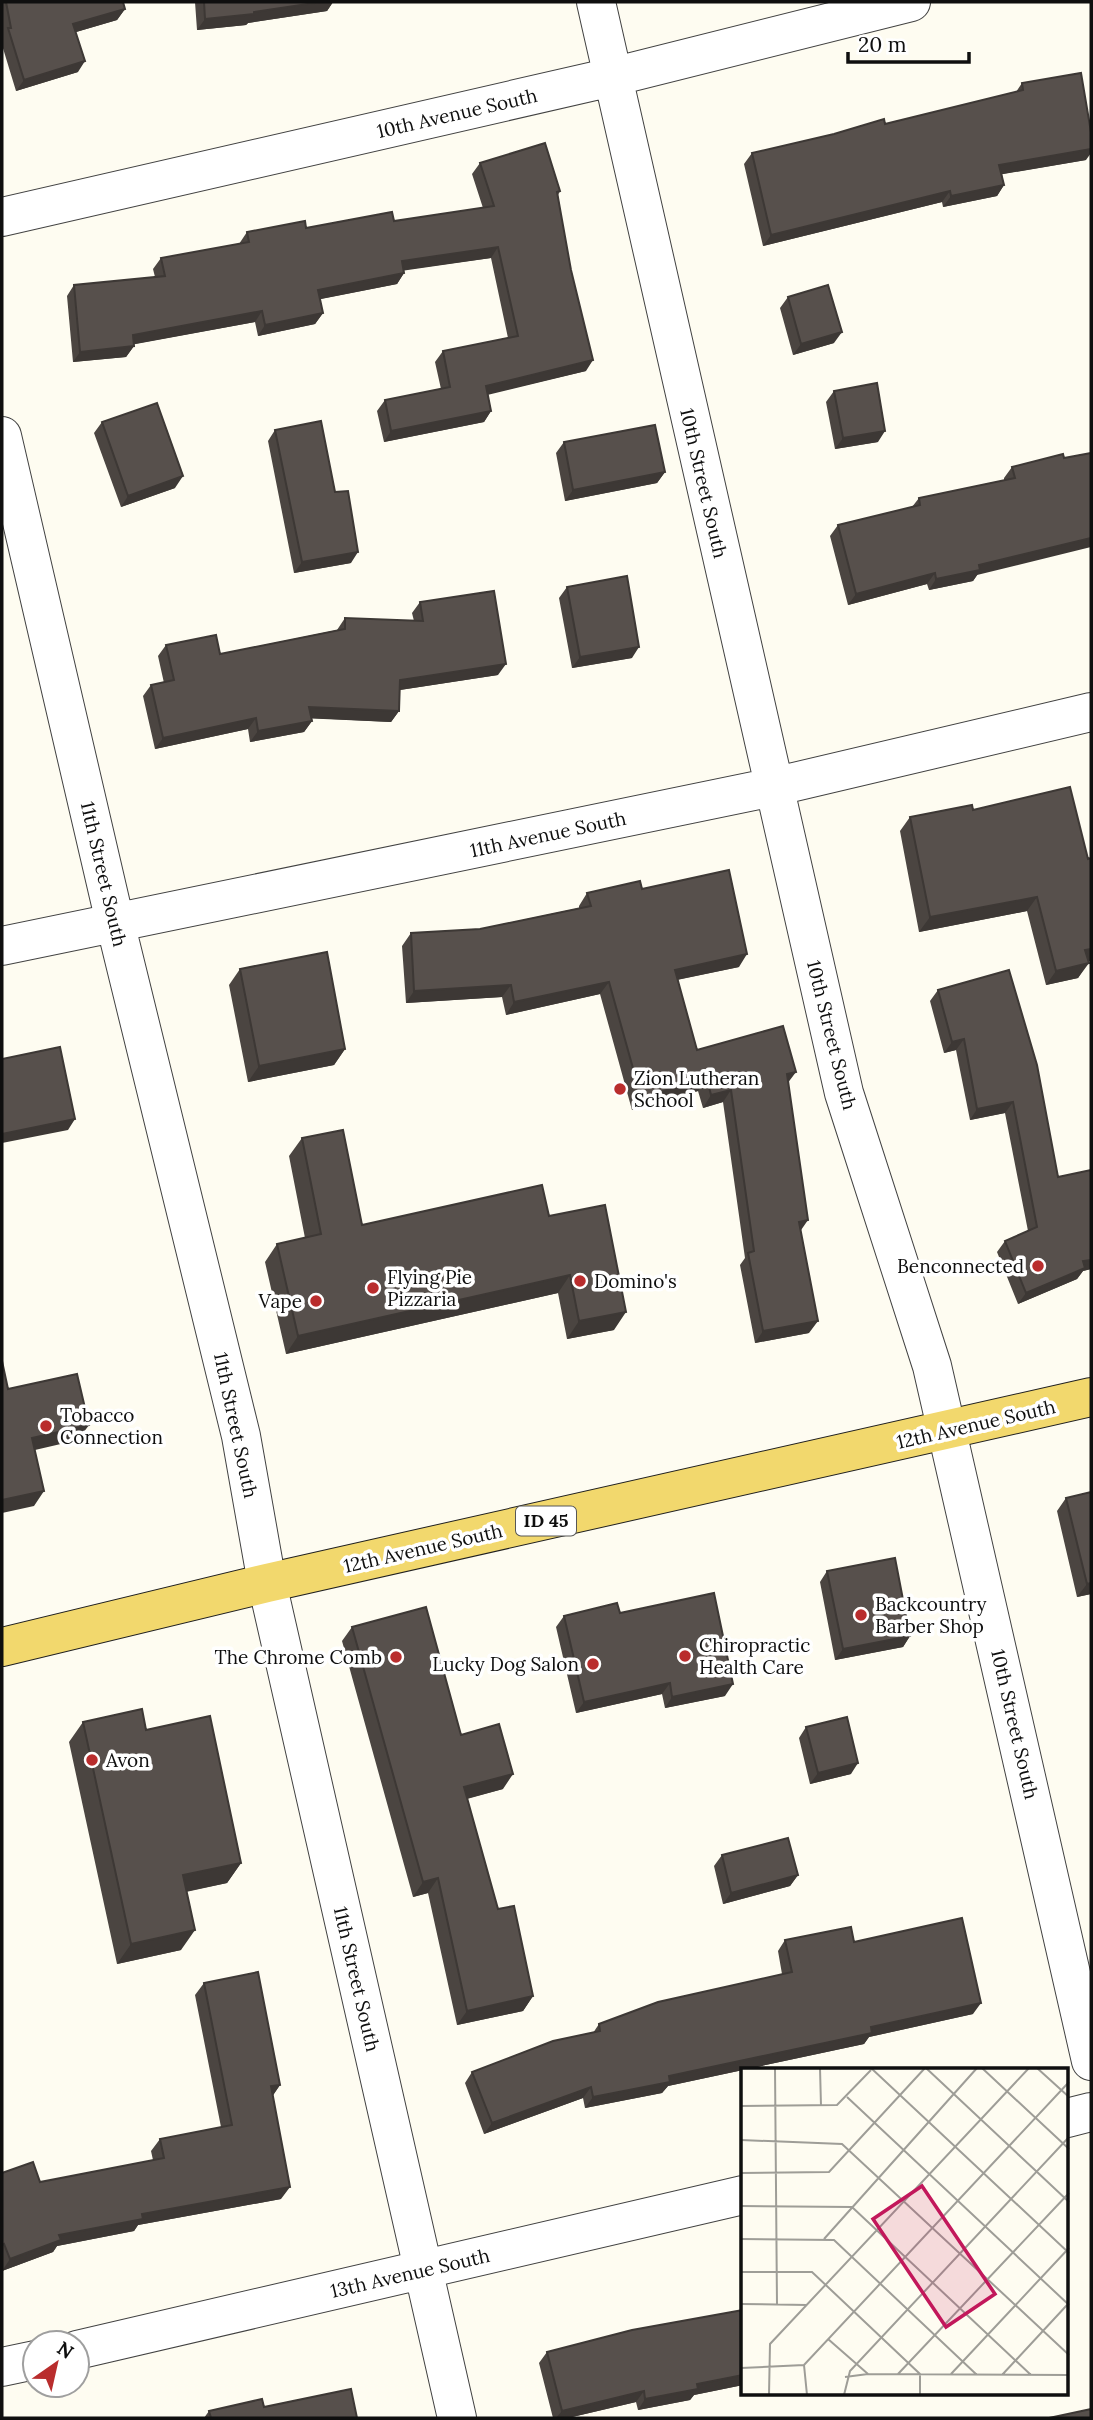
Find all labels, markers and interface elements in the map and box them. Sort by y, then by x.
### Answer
scale bar [848,21,969,65]
text: 20 m [858,31,907,58]
street label: 10th Avenue South [374,83,540,143]
street label: 10th Street South [675,406,733,560]
street label: 11th Street South [76,799,132,949]
street label: 11th Avenue South [468,806,628,862]
street label: 10th Street South [802,958,862,1112]
place label: Zion Lutheran School [634,1066,759,1112]
marker: Zion Lutheran School [612,1081,628,1097]
place label: Benconnected [897,1254,1024,1278]
marker: Benconnected [1030,1258,1046,1274]
place label: Flying Pie Pizzaria [387,1265,472,1311]
place label: Domino's [594,1269,677,1293]
marker: Domino's [572,1273,588,1289]
marker: Flying Pie Pizzaria [365,1280,381,1296]
place label: Vape [258,1289,302,1313]
marker: Vape [308,1293,324,1309]
street label: 11th Street South [209,1350,263,1500]
street label: 12th Avenue South [894,1394,1058,1454]
place label: Tobacco Connection [60,1403,163,1449]
marker: Tobacco Connection [38,1418,54,1434]
road number: ID 45 [516,1506,576,1536]
street label: 12th Avenue South [341,1518,505,1578]
place label: Backcountry Barber Shop [875,1592,987,1638]
marker: Backcountry Barber Shop [853,1607,869,1623]
place label: Chiropractic Health Care [699,1633,810,1679]
place label: The Chrome Comb [215,1645,382,1669]
street label: 10th Street South [986,1647,1044,1801]
marker: Chiropractic Health Care [677,1648,693,1664]
marker: The Chrome Comb [388,1649,404,1665]
place label: Lucky Dog Salon [432,1652,579,1676]
marker: Lucky Dog Salon [585,1656,601,1672]
place label: Avon [105,1748,150,1772]
marker: Avon [84,1752,100,1768]
street label: 11th Street South [329,1904,385,2054]
inset map [741,2068,1068,2396]
street label: 13th Avenue South [328,2243,492,2303]
north arrow [21,2329,91,2399]
text: N [53,2336,79,2364]

